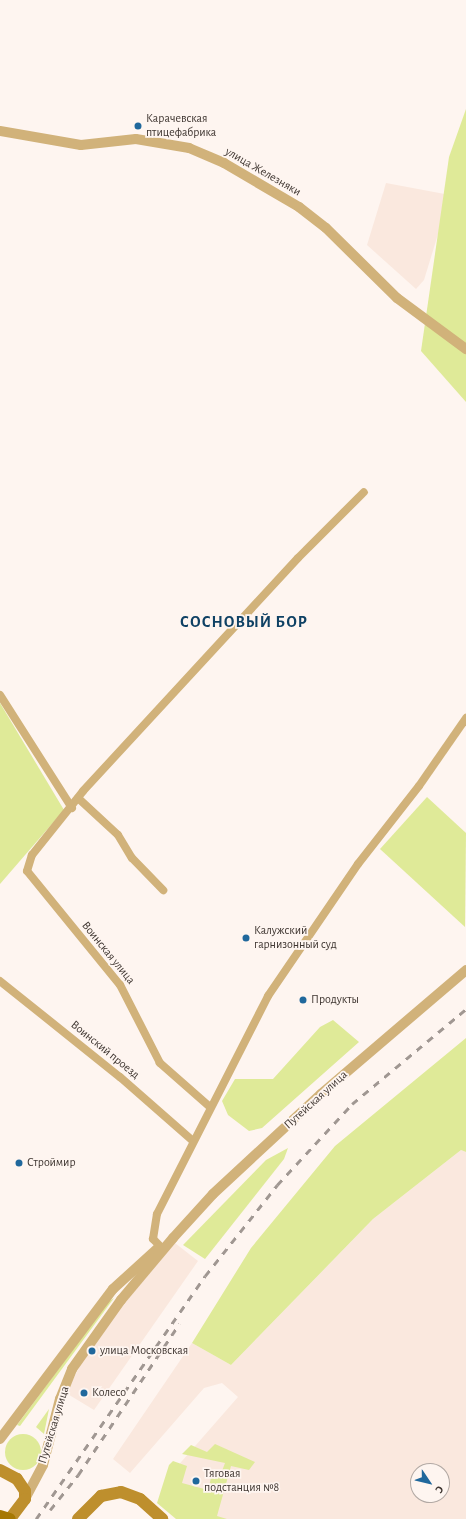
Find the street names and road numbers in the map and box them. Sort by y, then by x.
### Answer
street label: улица Железняки [223,144,303,200]
street label: Воинская улица [78,919,138,987]
street label: Воинский проезд [68,1018,142,1082]
street label: Путейская улица [281,1068,351,1132]
street label: Путейская улица [35,1385,73,1465]

